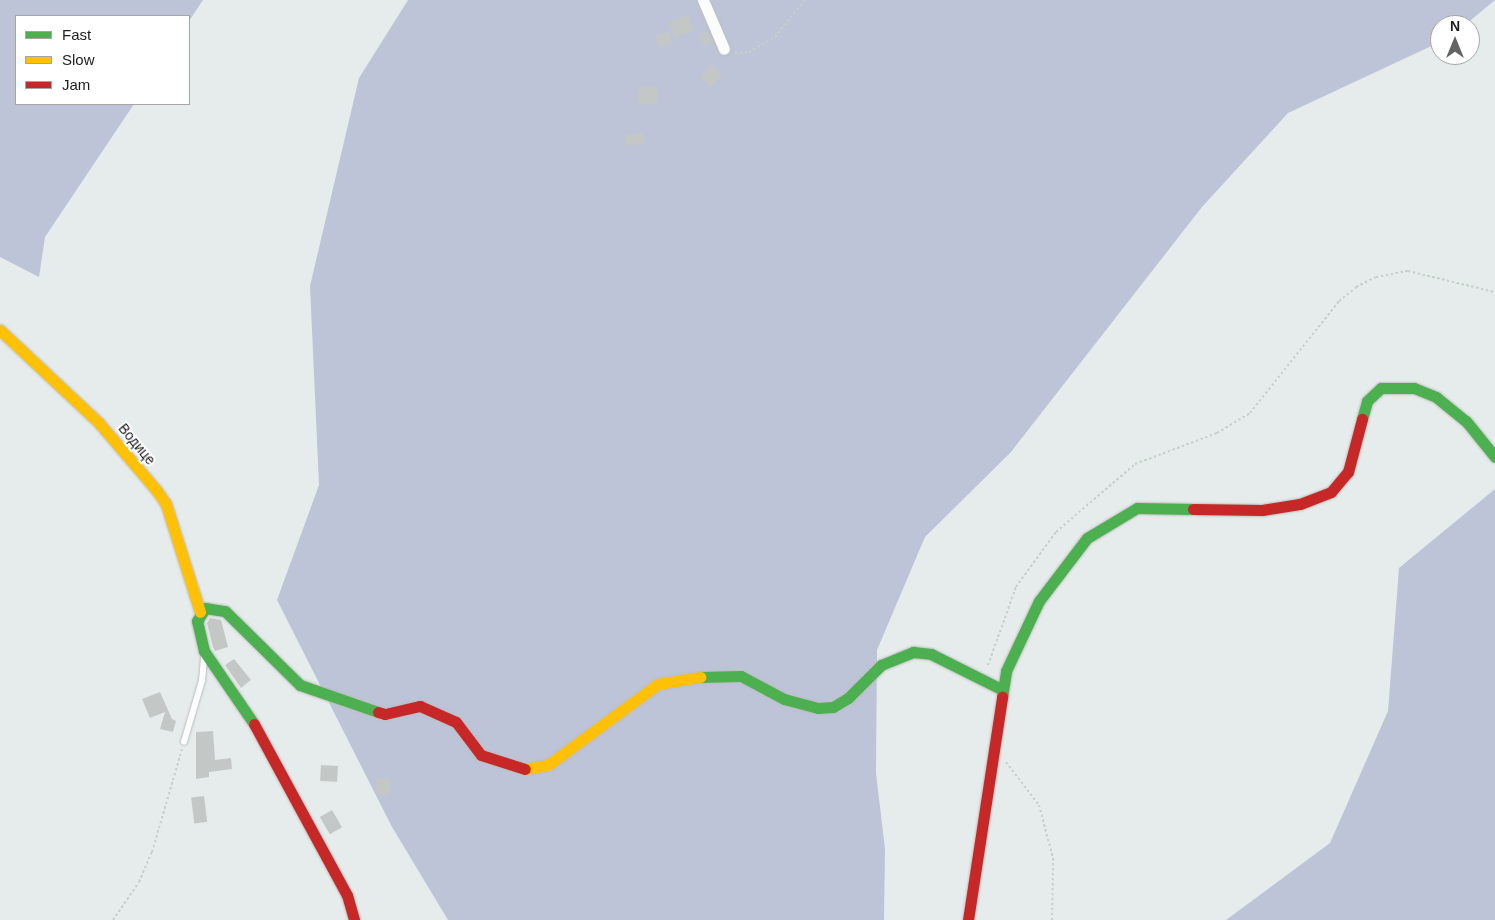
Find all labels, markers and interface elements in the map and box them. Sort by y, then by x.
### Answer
legend [15,15,190,105]
north arrow [1430,15,1480,65]
text: N [1450,18,1460,34]
text: Fast [62,26,91,43]
text: Slow [62,51,95,68]
text: Jam [62,76,90,93]
street label: Водице [115,420,159,468]

